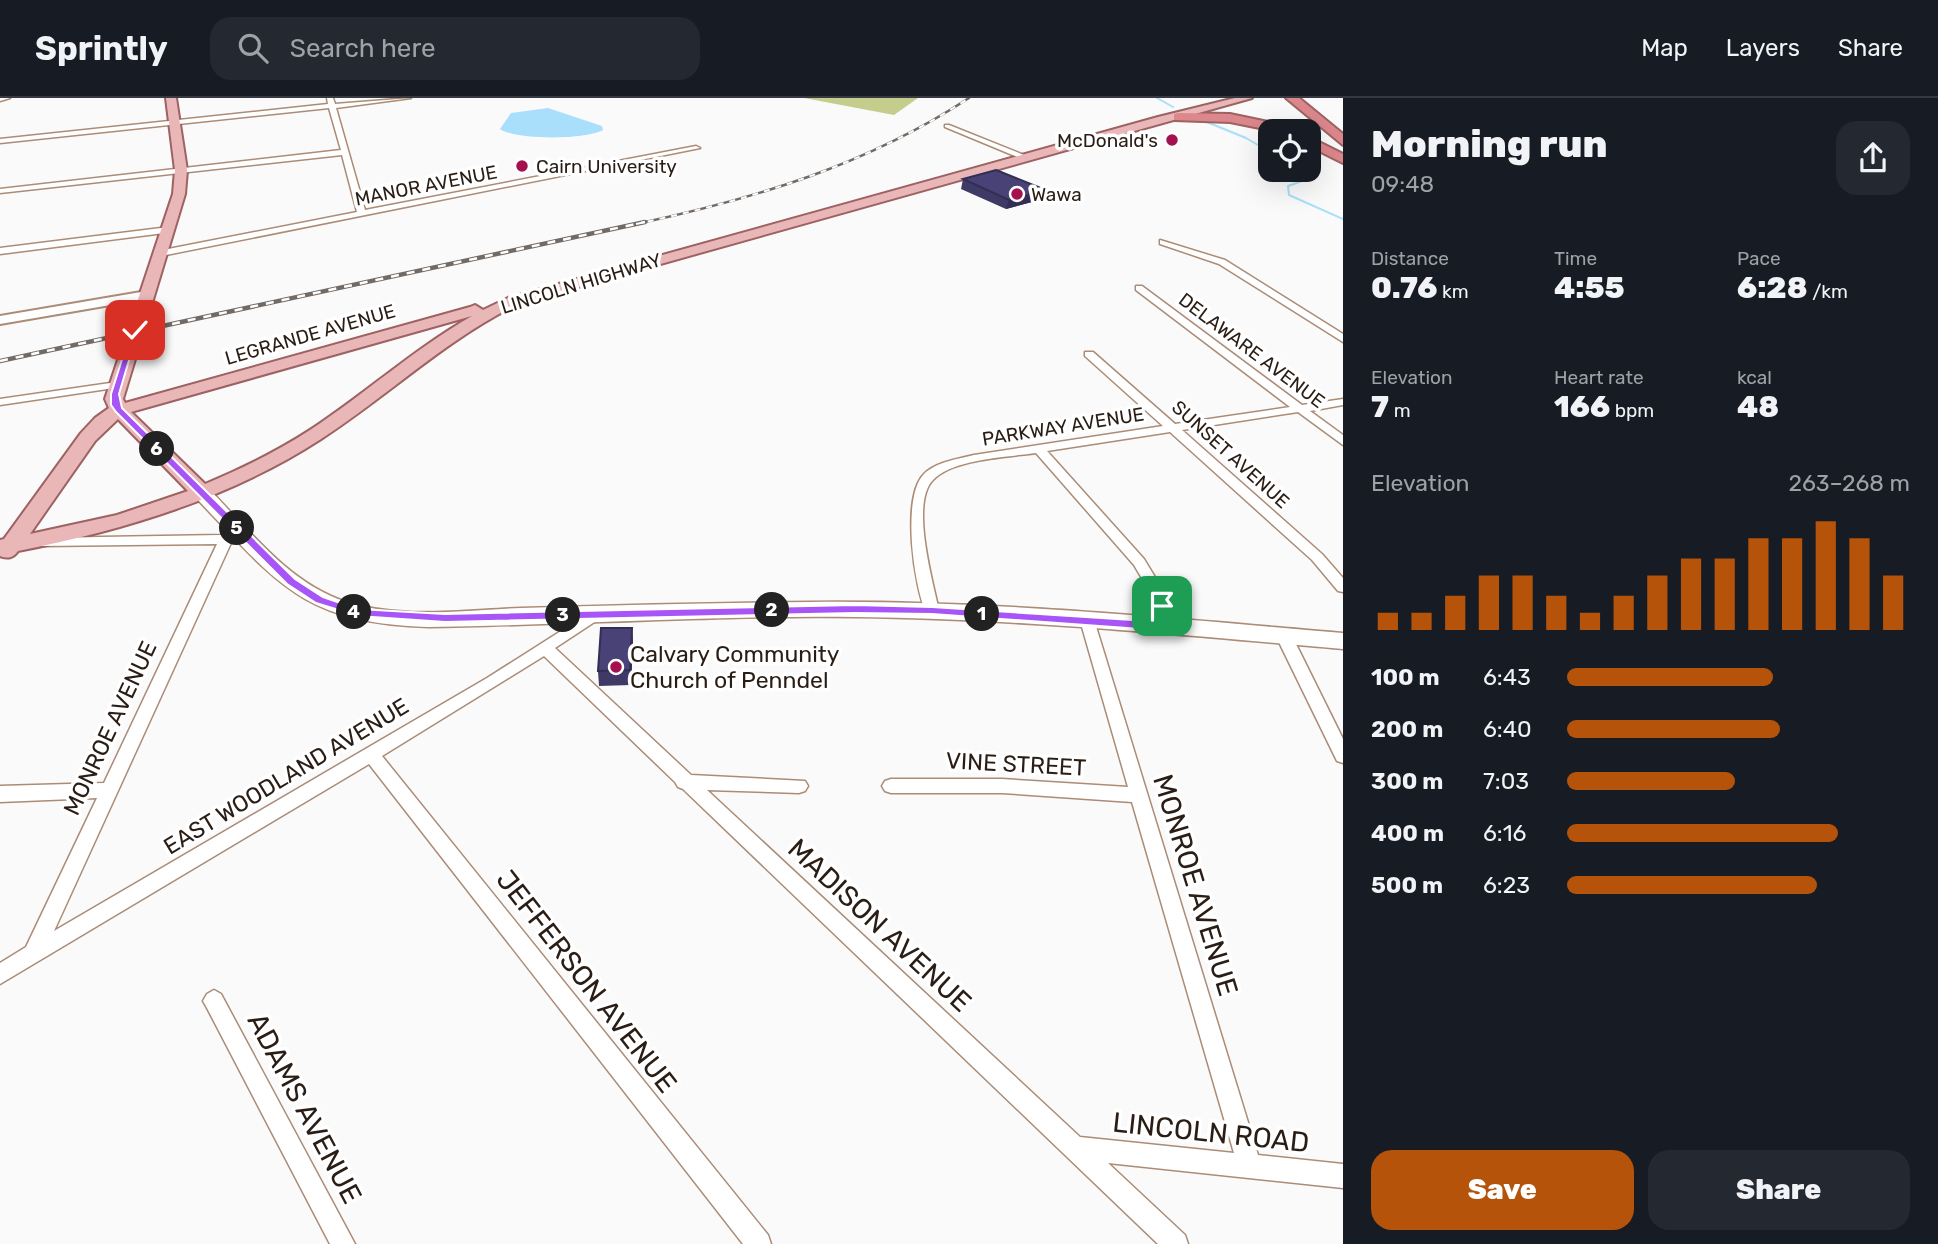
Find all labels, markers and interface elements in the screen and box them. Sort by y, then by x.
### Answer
search box [210,17,700,80]
text: Sprintly [35,29,168,68]
icon: search [234,29,272,67]
text: Search here [290,33,436,64]
text: Map [1641,34,1688,62]
text: Layers [1726,34,1800,62]
text: Share [1838,34,1903,62]
map controls [1258,119,1321,182]
button: locate [1258,119,1321,182]
text: Morning run [1371,121,1608,167]
button: share [1836,121,1910,195]
place label: McDonald's [1057,129,1158,152]
marker: McDonald's [1164,132,1180,148]
place label: Cairn University [536,155,677,178]
marker: Cairn University [514,158,530,174]
street label: MANOR AVENUE [353,160,499,211]
text: 09:48 [1371,170,1434,198]
place label: Wawa [1031,183,1082,206]
marker: Wawa [1009,186,1025,202]
text: Distance [1371,247,1449,270]
text: Time [1554,247,1597,270]
text: Pace [1737,247,1781,270]
street label: LINCOLN HIGHWAY [498,248,664,319]
text: 0.76 [1371,270,1437,306]
text: 4:55 [1554,270,1625,306]
text: 6:28 [1737,270,1807,306]
text: km [1437,280,1469,303]
text: /km [1807,280,1848,303]
street label: DELAWARE AVENUE [1174,288,1329,413]
street label: LEGRANDE AVENUE [222,299,398,370]
pin [105,300,165,360]
icon: check [116,311,154,349]
text: Elevation [1371,366,1452,389]
text: Heart rate [1554,366,1644,389]
text: kcal [1737,366,1772,389]
text: 7 [1371,389,1389,425]
text: 166 [1554,389,1610,425]
text: 48 [1737,389,1779,425]
street label: SUNSET AVENUE [1167,396,1294,513]
text: m [1389,399,1411,422]
text: bpm [1610,399,1654,422]
street label: PARKWAY AVENUE [980,402,1146,451]
pin: 6 [140,432,174,466]
text: 6 [150,437,163,460]
text: Elevation [1371,469,1470,497]
text: 263–268 m [1788,469,1910,497]
pin: 5 [219,510,254,546]
text: 5 [230,516,243,539]
pin [1132,576,1192,636]
icon: arrive [1143,587,1181,625]
pin: 2 [754,592,790,628]
pin: 4 [336,594,372,630]
pin: 1 [964,596,1000,632]
pin: 3 [546,598,580,632]
text: 2 [765,598,778,621]
text: 4 [347,600,360,623]
text: 1 [977,602,986,625]
text: 3 [556,603,569,626]
street label: MONROE AVENUE [57,637,163,819]
place label: Calvary Community Church of Penndel [630,640,840,694]
marker: Calvary Community Church of Penndel [608,659,624,675]
text: 100 m [1371,663,1440,691]
text: 6:43 [1483,663,1531,691]
street label: EAST WOODLAND AVENUE [158,692,414,860]
text: 200 m [1371,715,1443,743]
text: 6:40 [1483,715,1532,743]
street label: VINE STREET [945,746,1087,782]
text: 300 m [1371,767,1443,795]
text: 7:03 [1483,767,1529,795]
street label: MONROE AVENUE [1146,770,1245,1000]
text: 400 m [1371,819,1444,847]
text: 6:16 [1483,819,1526,847]
street label: MADISON AVENUE [781,832,978,1019]
street label: JEFFERSON AVENUE [489,863,684,1099]
text: 500 m [1371,871,1443,899]
text: 6:23 [1483,871,1530,899]
street label: ADAMS AVENUE [240,1007,369,1209]
street label: LINCOLN ROAD [1111,1106,1311,1159]
button: Save [1371,1150,1634,1230]
button: Share [1648,1150,1910,1230]

